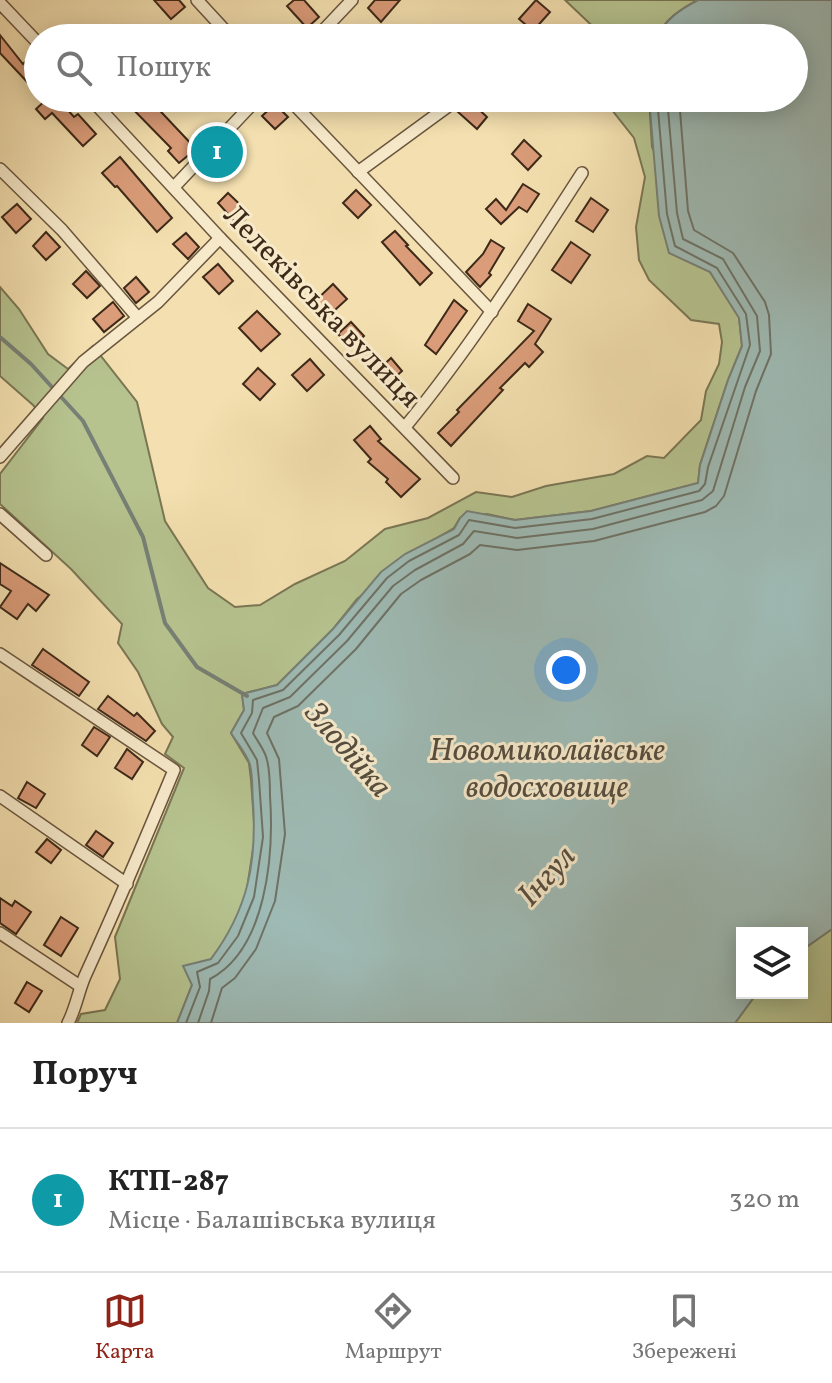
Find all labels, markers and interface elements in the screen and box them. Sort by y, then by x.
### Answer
search box [24,24,808,112]
icon: search [52,46,96,90]
text: Пошук [116,47,211,89]
pin: 1 [191,122,243,182]
street label: Лелеківська вулиця [213,196,429,418]
your location [546,650,586,690]
water label: Злодійка [292,693,401,808]
water label: Новомиколаївське водосховище [429,730,665,811]
water label: Інгул [509,837,587,917]
map controls [736,927,808,999]
button: layers [736,927,808,999]
text: Поруч [32,1052,138,1099]
text: КТП-287 [108,1161,229,1203]
text: 1 [53,1182,63,1218]
text: 320 m [729,1182,800,1218]
text: Місце · Балашівська вулиця [108,1203,436,1239]
tab: Карта [95,1289,155,1368]
tab: Маршрут [345,1289,442,1368]
tab: Збережені [632,1289,737,1368]

